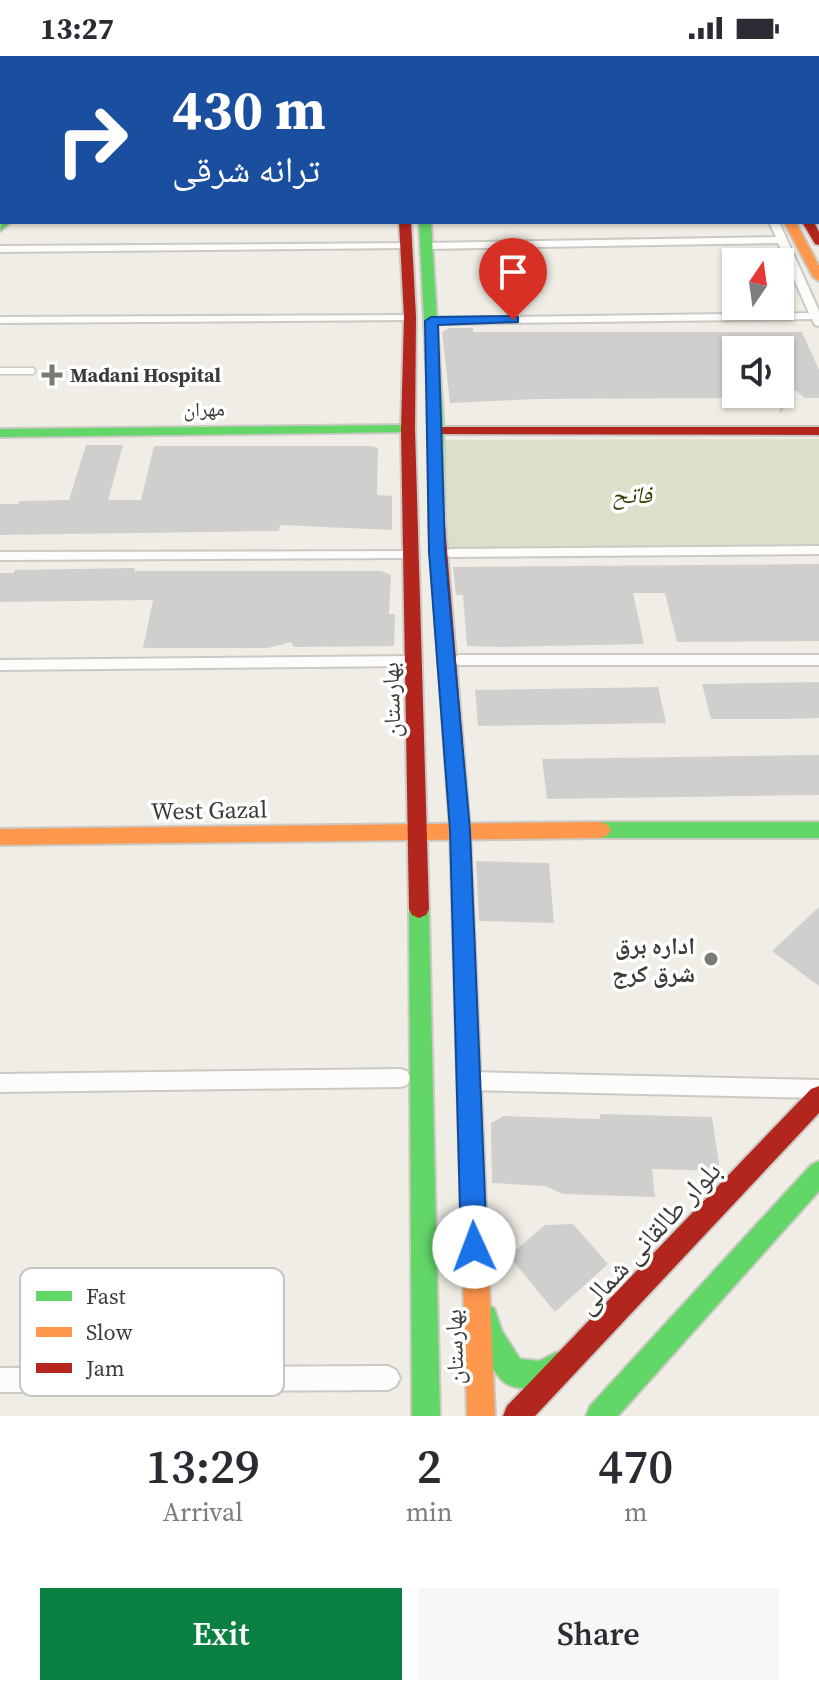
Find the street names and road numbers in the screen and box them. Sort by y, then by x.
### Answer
street label: مهران [183,395,225,423]
street label: بهارستان [373,662,409,738]
street label: West Gazal [151,792,267,828]
street label: بلوار طالقانی شمالی [567,1152,729,1322]
street label: بهارستان [436,1309,472,1385]

